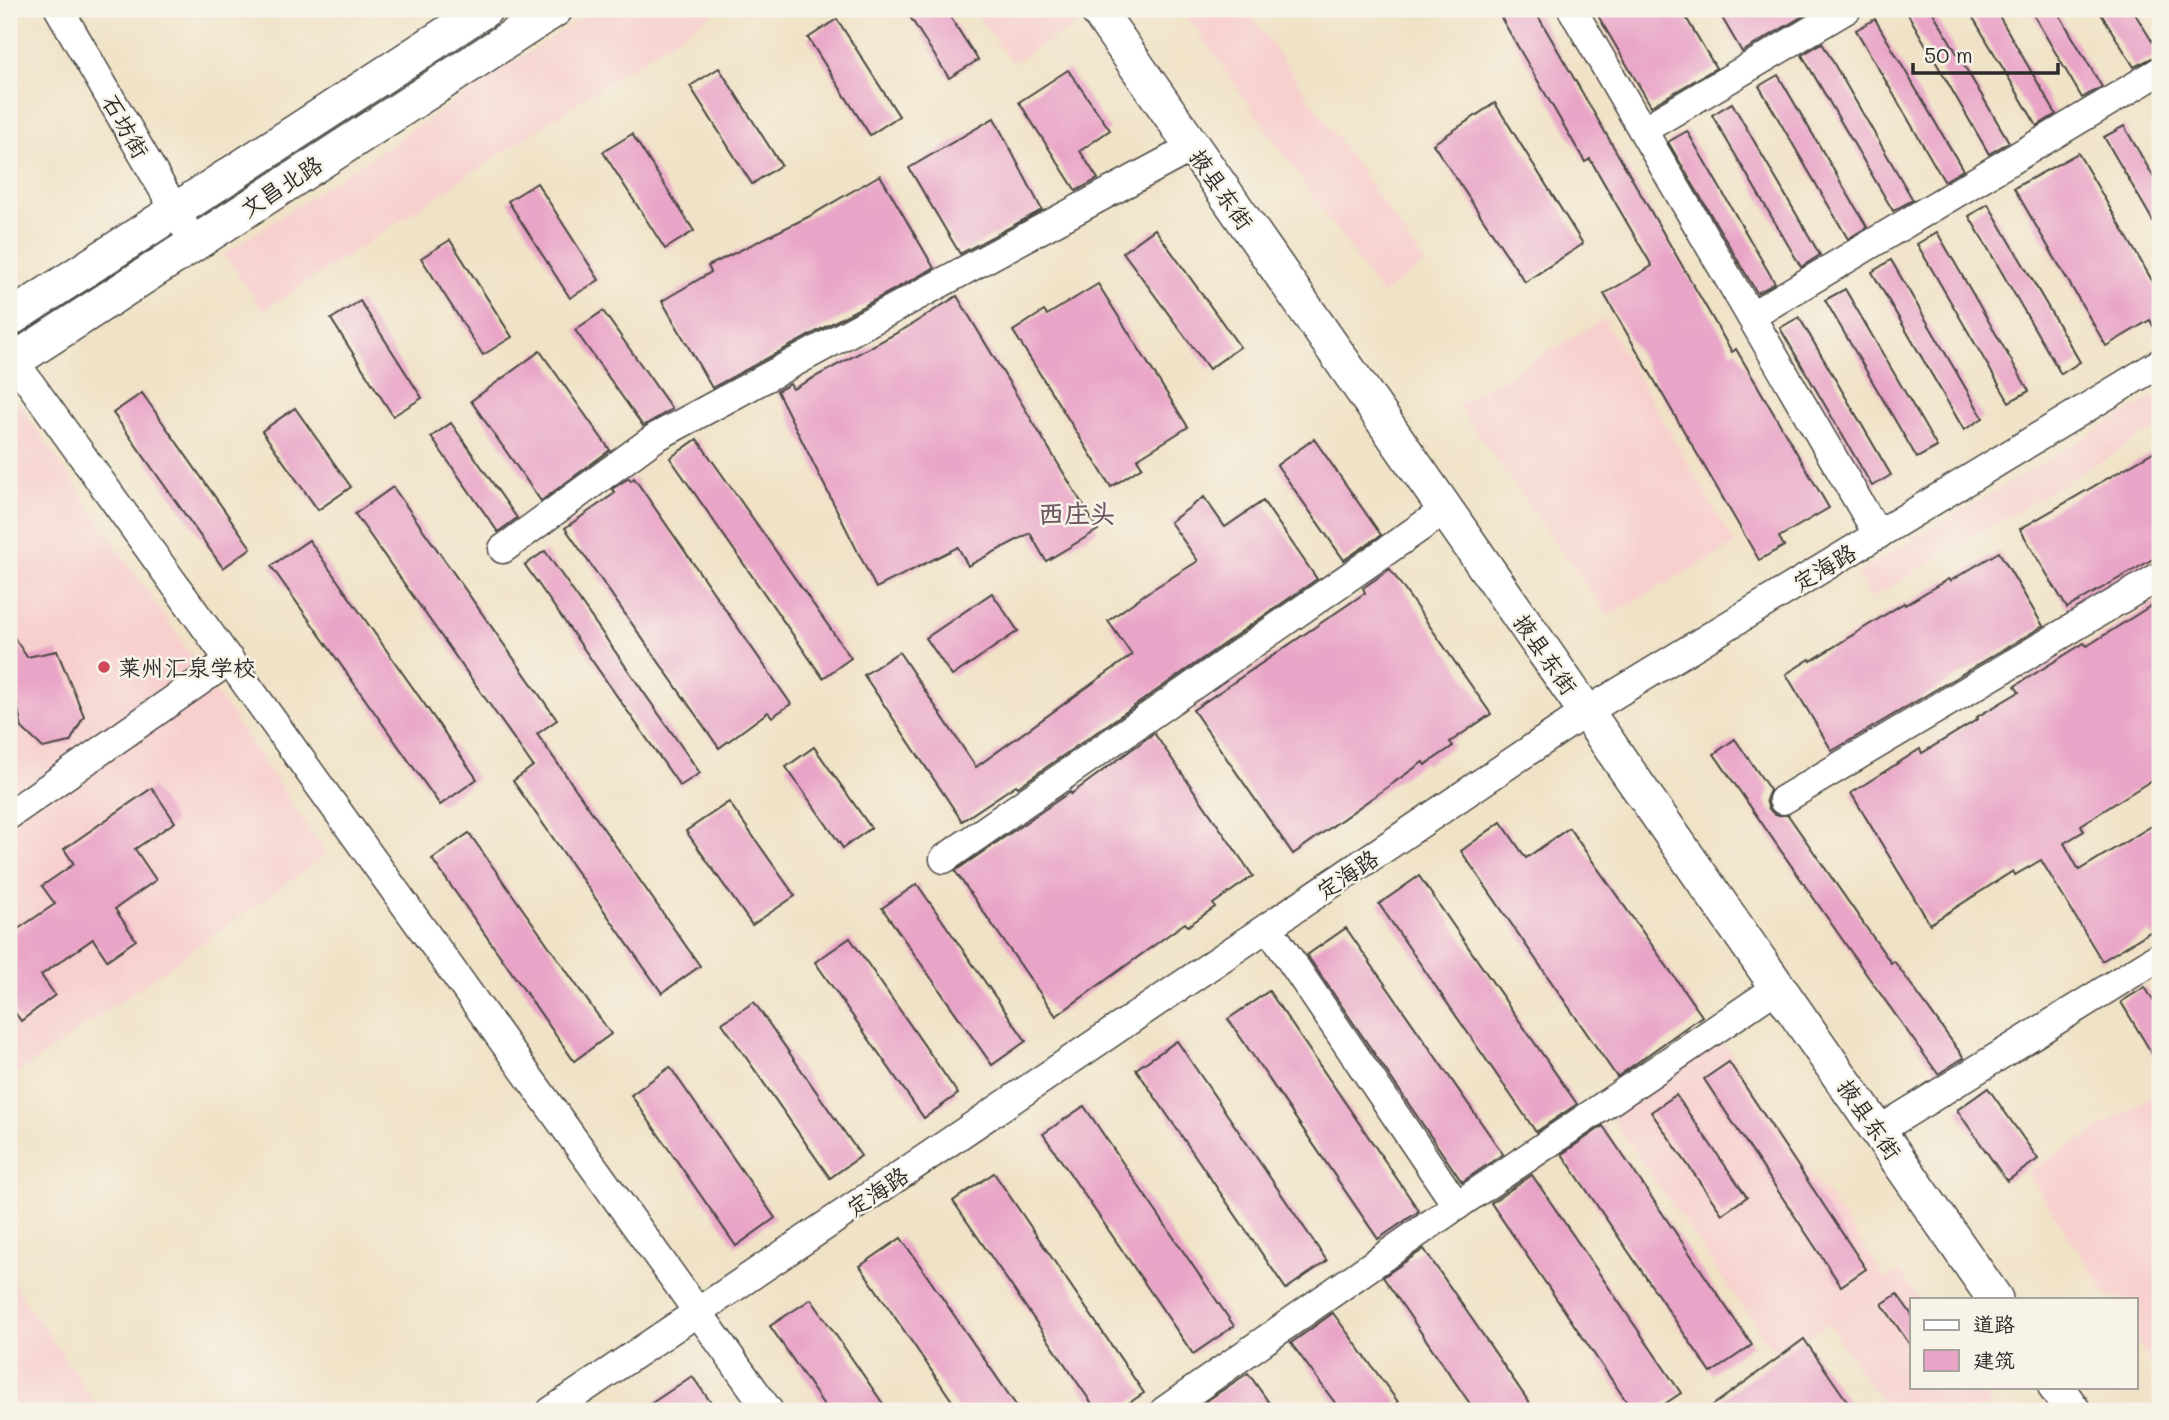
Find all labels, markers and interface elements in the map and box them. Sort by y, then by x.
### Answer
scale bar [1913,32,2059,76]
text: 50 m [1924,41,1973,68]
street label: 石坊街 [96,89,156,163]
street label: 掖县东街 [1183,143,1261,235]
street label: 文昌北路 [234,148,328,224]
district label: 西庄头 [1038,496,1116,530]
street label: 定海路 [1787,536,1861,598]
street label: 掖县东街 [1507,608,1585,700]
place label: 莱州汇泉学校 [118,652,256,682]
marker: 莱州汇泉学校 [96,659,112,675]
street label: 定海路 [1310,842,1384,906]
street label: 掖县东街 [1831,1073,1909,1165]
street label: 定海路 [840,1159,914,1223]
legend [1910,1298,2138,1388]
text: 道路 [1973,1310,2015,1337]
text: 建筑 [1973,1346,2015,1373]

